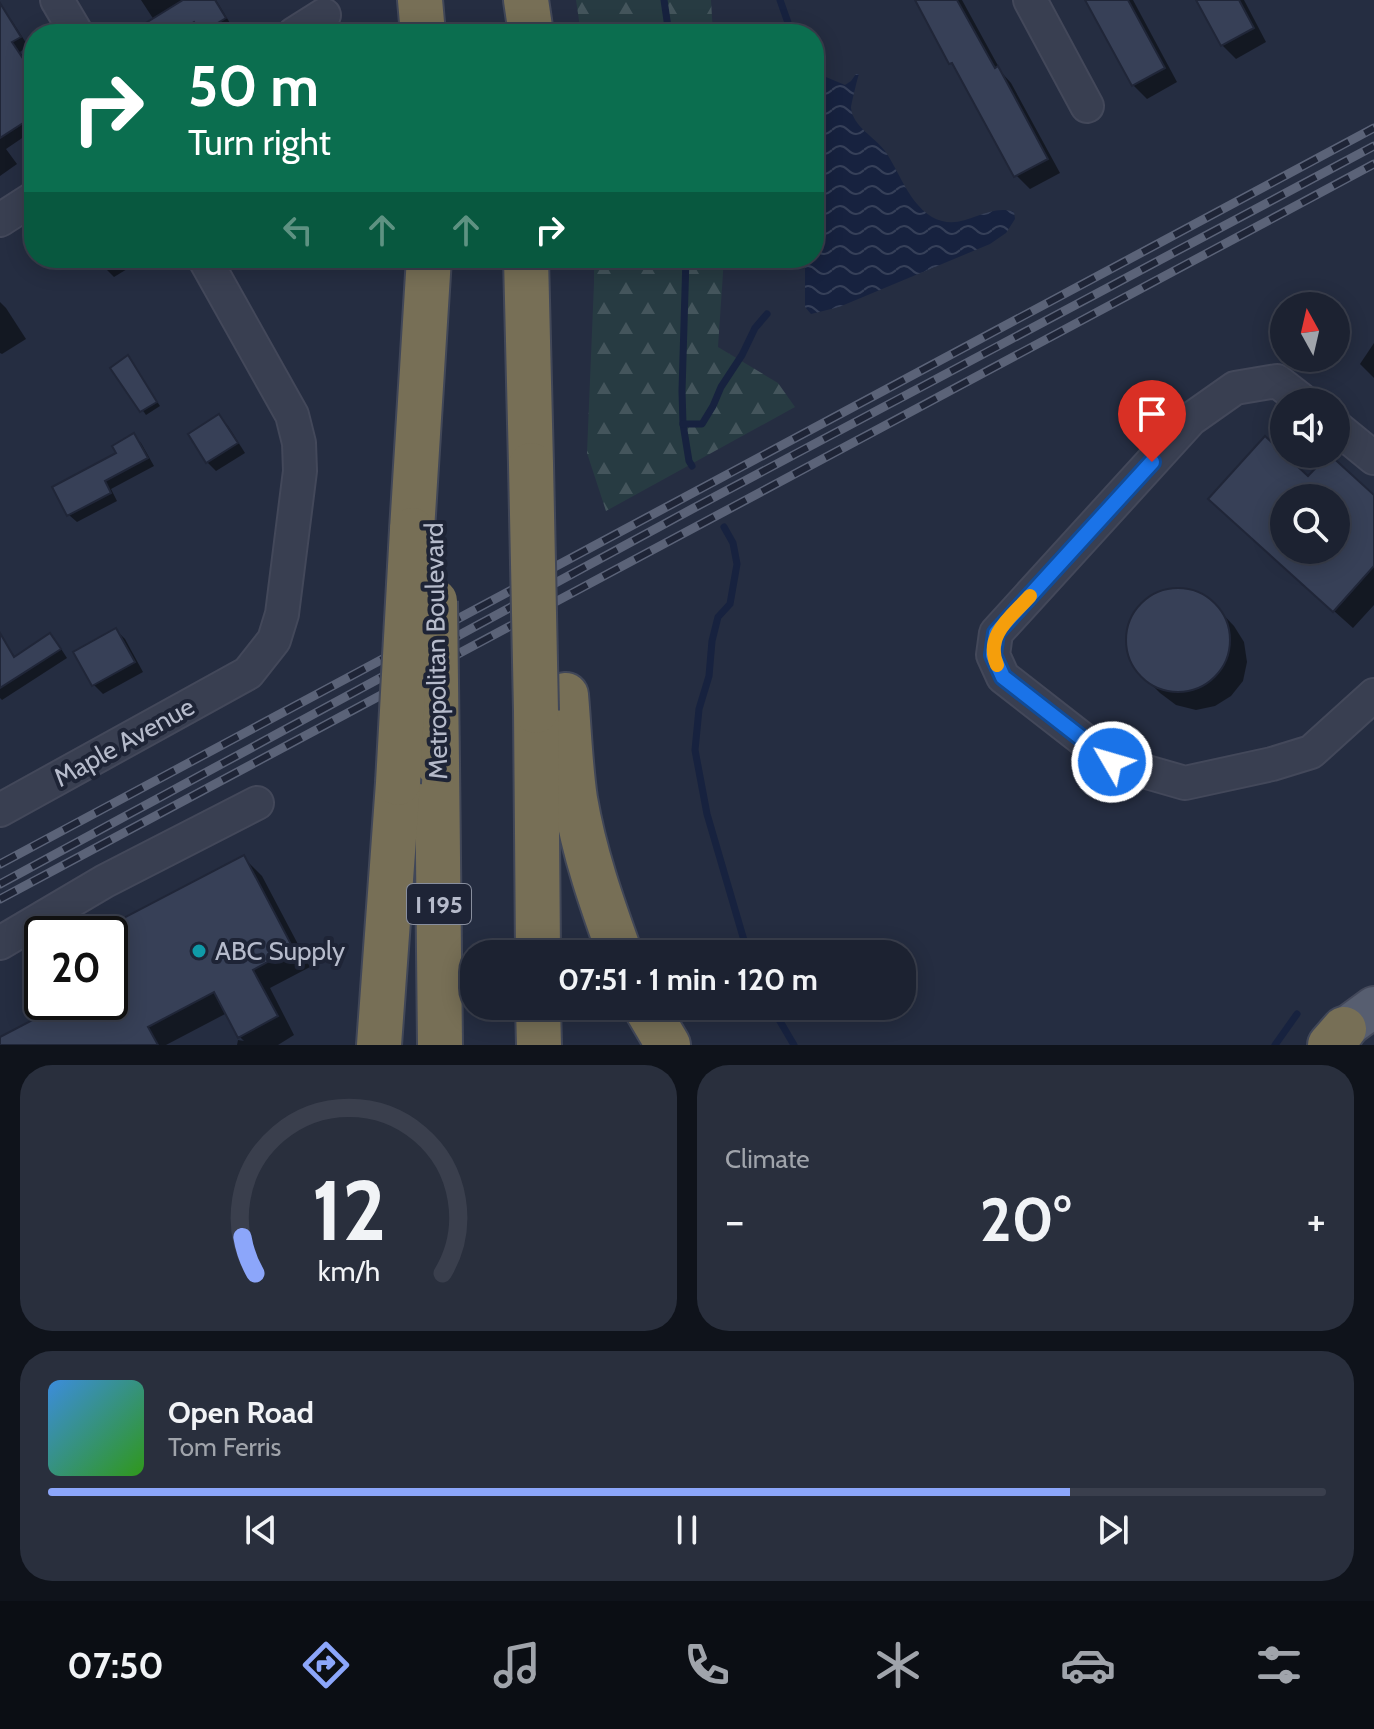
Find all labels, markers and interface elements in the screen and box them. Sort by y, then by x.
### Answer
text: 50 m [188,52,319,120]
icon: right [56,56,160,160]
text: Turn right [188,120,331,164]
icon: left [276,208,320,252]
icon: ahead [360,208,404,252]
icon: ahead [444,208,488,252]
icon: right [528,208,572,252]
north arrow [1270,292,1350,372]
map controls [1270,292,1350,564]
pin [1118,380,1186,462]
button: sound [1270,388,1350,468]
icon: arrive [1130,392,1174,436]
button: search [1270,484,1350,564]
street label: Metropolitan Boulevard [418,522,454,780]
street label: Maple Avenue [48,690,200,794]
position arrow [1070,720,1154,804]
road number: I 195 [407,884,471,924]
speed limit sign: 20 [24,916,128,1020]
place label: ABC Supply [215,935,345,967]
marker: ABC Supply [190,942,208,960]
text: 07:51 · 1 min · 120 m [558,961,818,998]
text: Climate [725,1143,810,1175]
text: 12 [311,1160,386,1261]
text: 20° [980,1183,1071,1256]
text: − [725,1194,744,1247]
text: + [1307,1194,1326,1247]
text: km/h [317,1253,380,1288]
text: Open Road [168,1394,314,1431]
text: Tom Ferris [168,1431,281,1463]
icon: previous [239,1508,283,1552]
icon: pause [665,1508,709,1552]
icon: next [1091,1508,1135,1552]
icon: directions [298,1637,354,1693]
icon: music [489,1637,545,1693]
icon: phone [679,1637,735,1693]
icon: climate [870,1637,926,1693]
icon: car [1060,1637,1116,1693]
icon: filters [1251,1637,1307,1693]
text: 07:50 [67,1643,164,1687]

